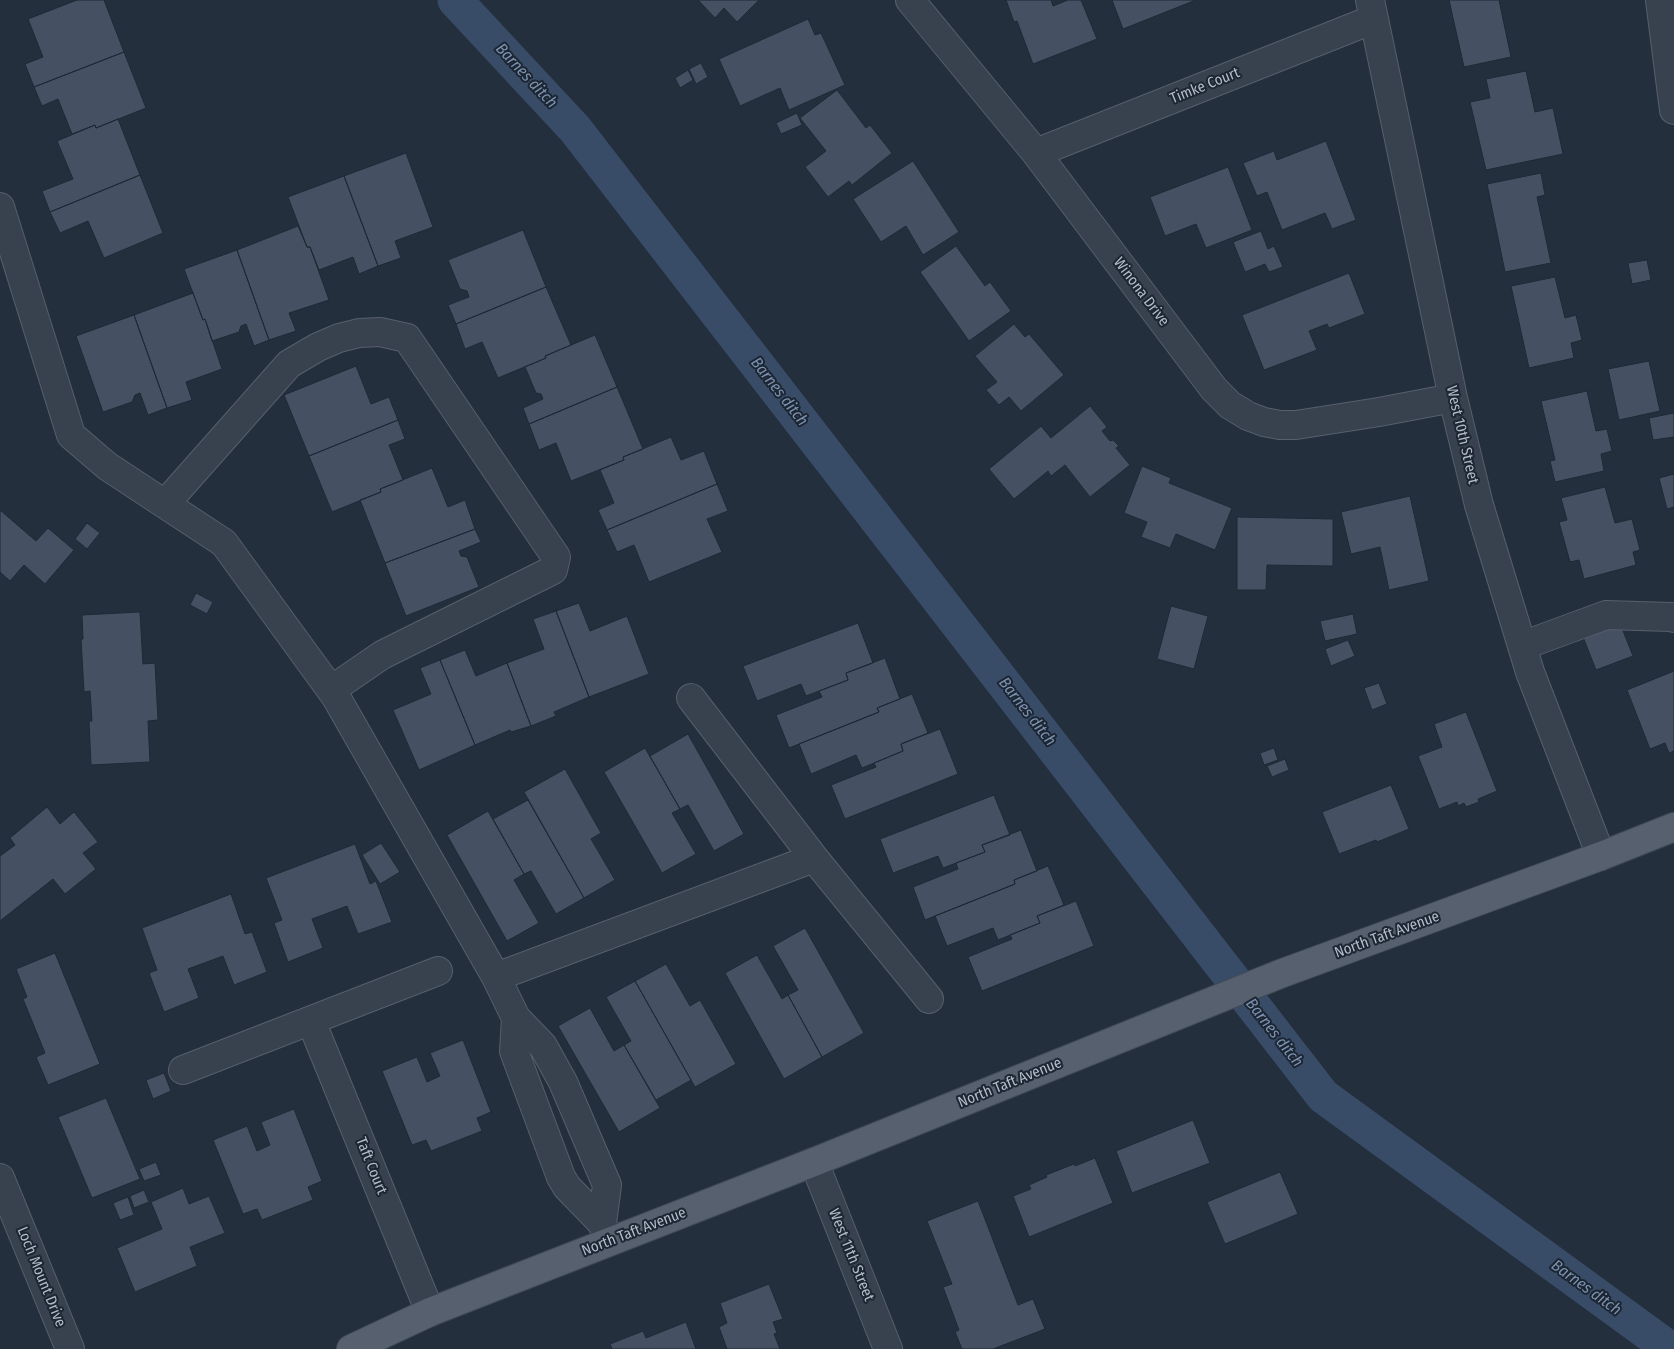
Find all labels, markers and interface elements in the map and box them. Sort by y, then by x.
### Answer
water label: Barnes ditch [491,40,561,112]
street label: Timke Court [1168,64,1242,108]
street label: Winona Drive [1109,254,1173,330]
water label: Barnes ditch [746,354,812,430]
street label: West 10th Street [1442,384,1482,486]
water label: Barnes ditch [994,674,1060,750]
street label: North Taft Avenue [1332,908,1442,962]
water label: Barnes ditch [1241,995,1307,1071]
street label: North Taft Avenue [956,1054,1064,1112]
street label: Taft Court [351,1135,391,1197]
street label: North Taft Avenue [579,1204,689,1260]
street label: West 11th Street [824,1206,878,1304]
street label: Loch Mount Drive [13,1224,69,1330]
water label: Barnes ditch [1547,1256,1625,1320]

